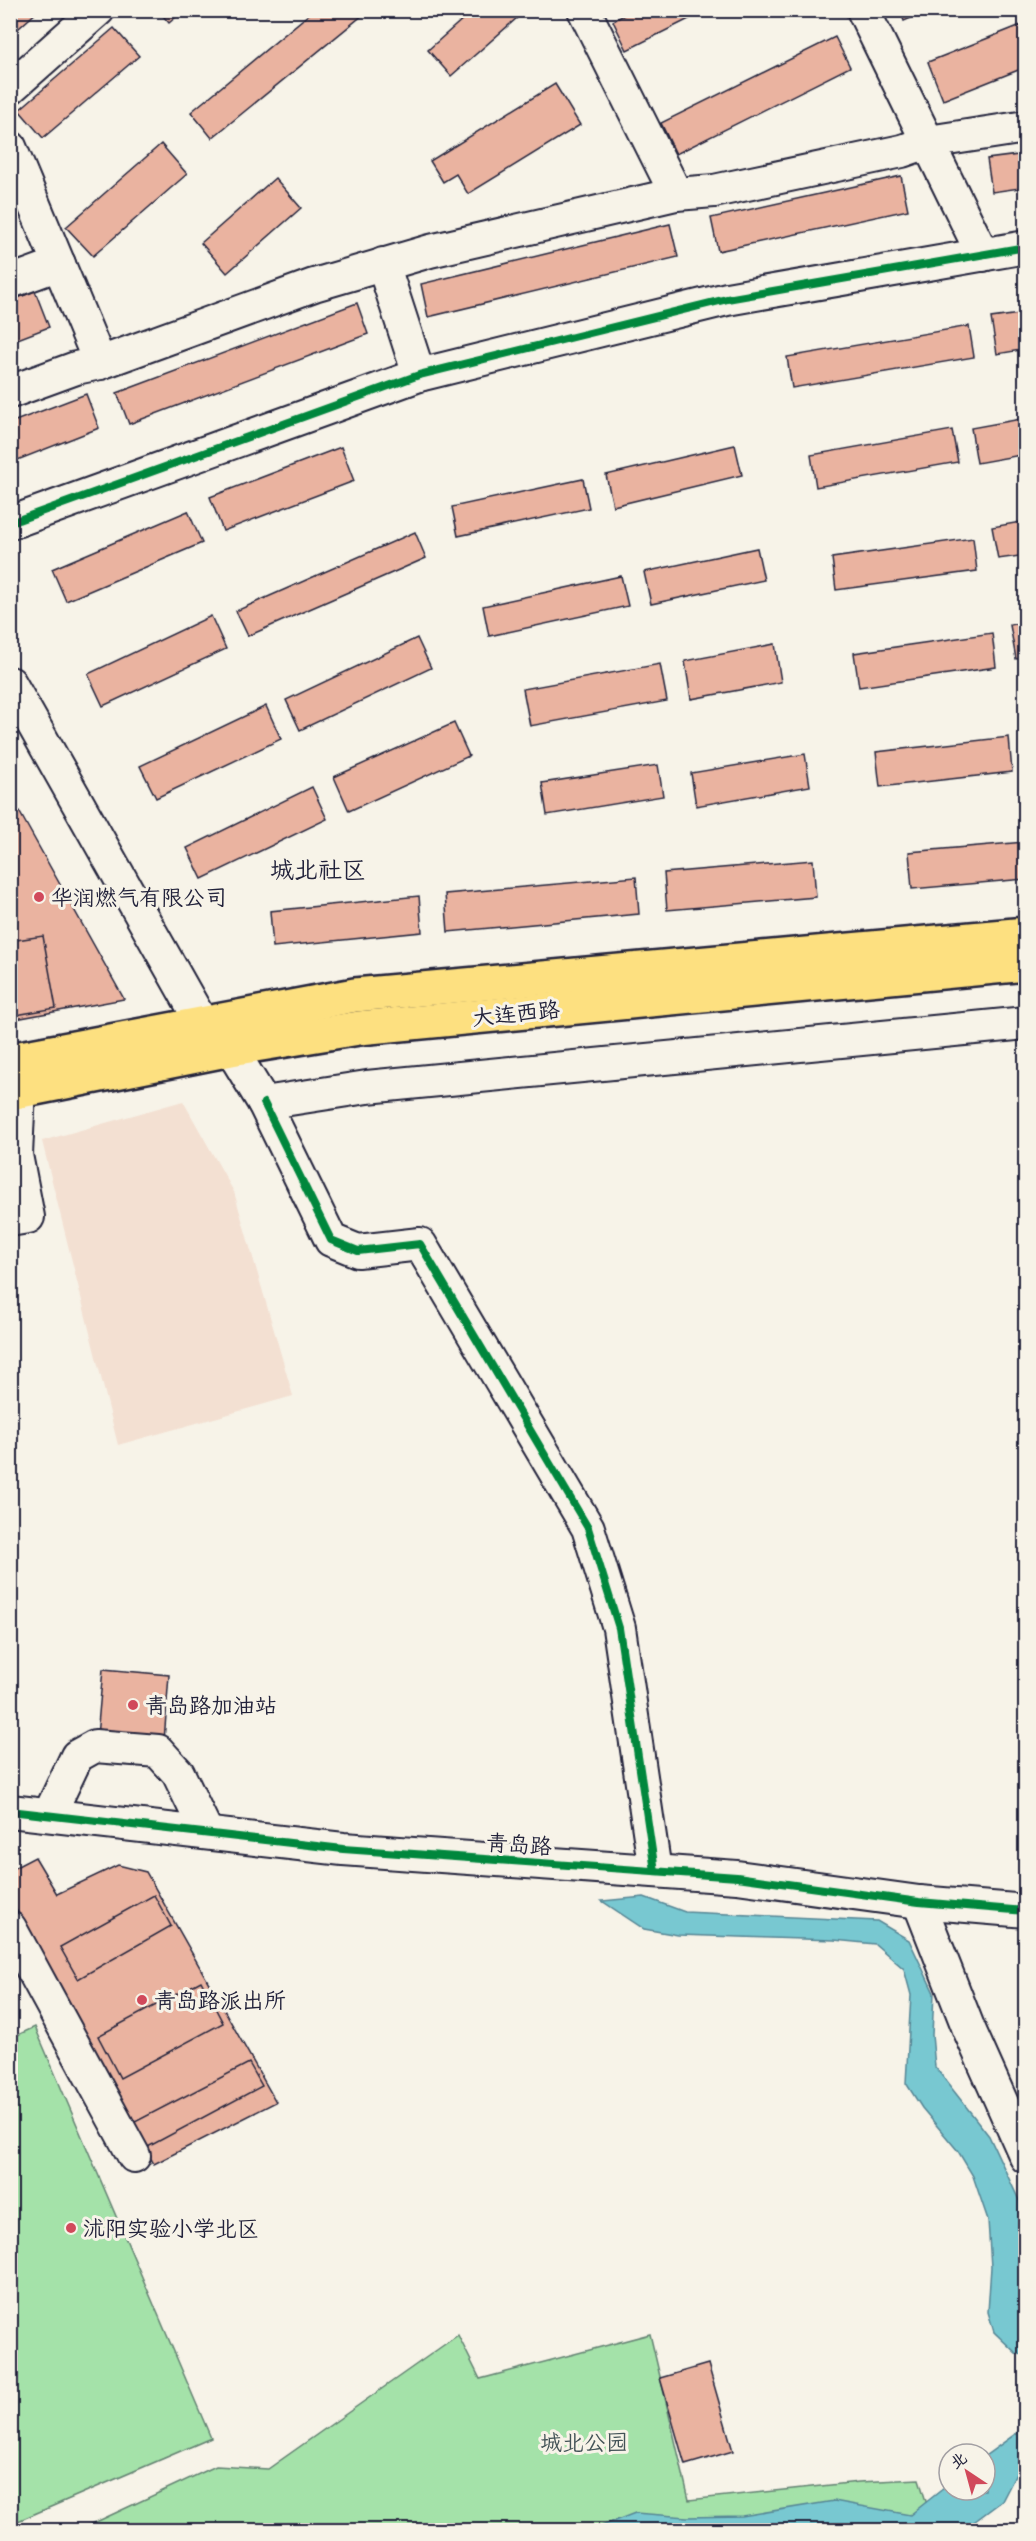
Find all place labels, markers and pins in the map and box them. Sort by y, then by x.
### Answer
place label: 华润燃气有限公司 [51,886,227,914]
marker: 华润燃气有限公司 [32,890,46,904]
place label: 青岛路加油站 [145,1694,277,1722]
marker: 青岛路加油站 [126,1698,140,1712]
place label: 青岛路派出所 [154,1989,286,2017]
marker: 青岛路派出所 [135,1993,149,2007]
place label: 沭阳实验小学北区 [83,2218,259,2245]
marker: 沭阳实验小学北区 [64,2221,78,2235]

